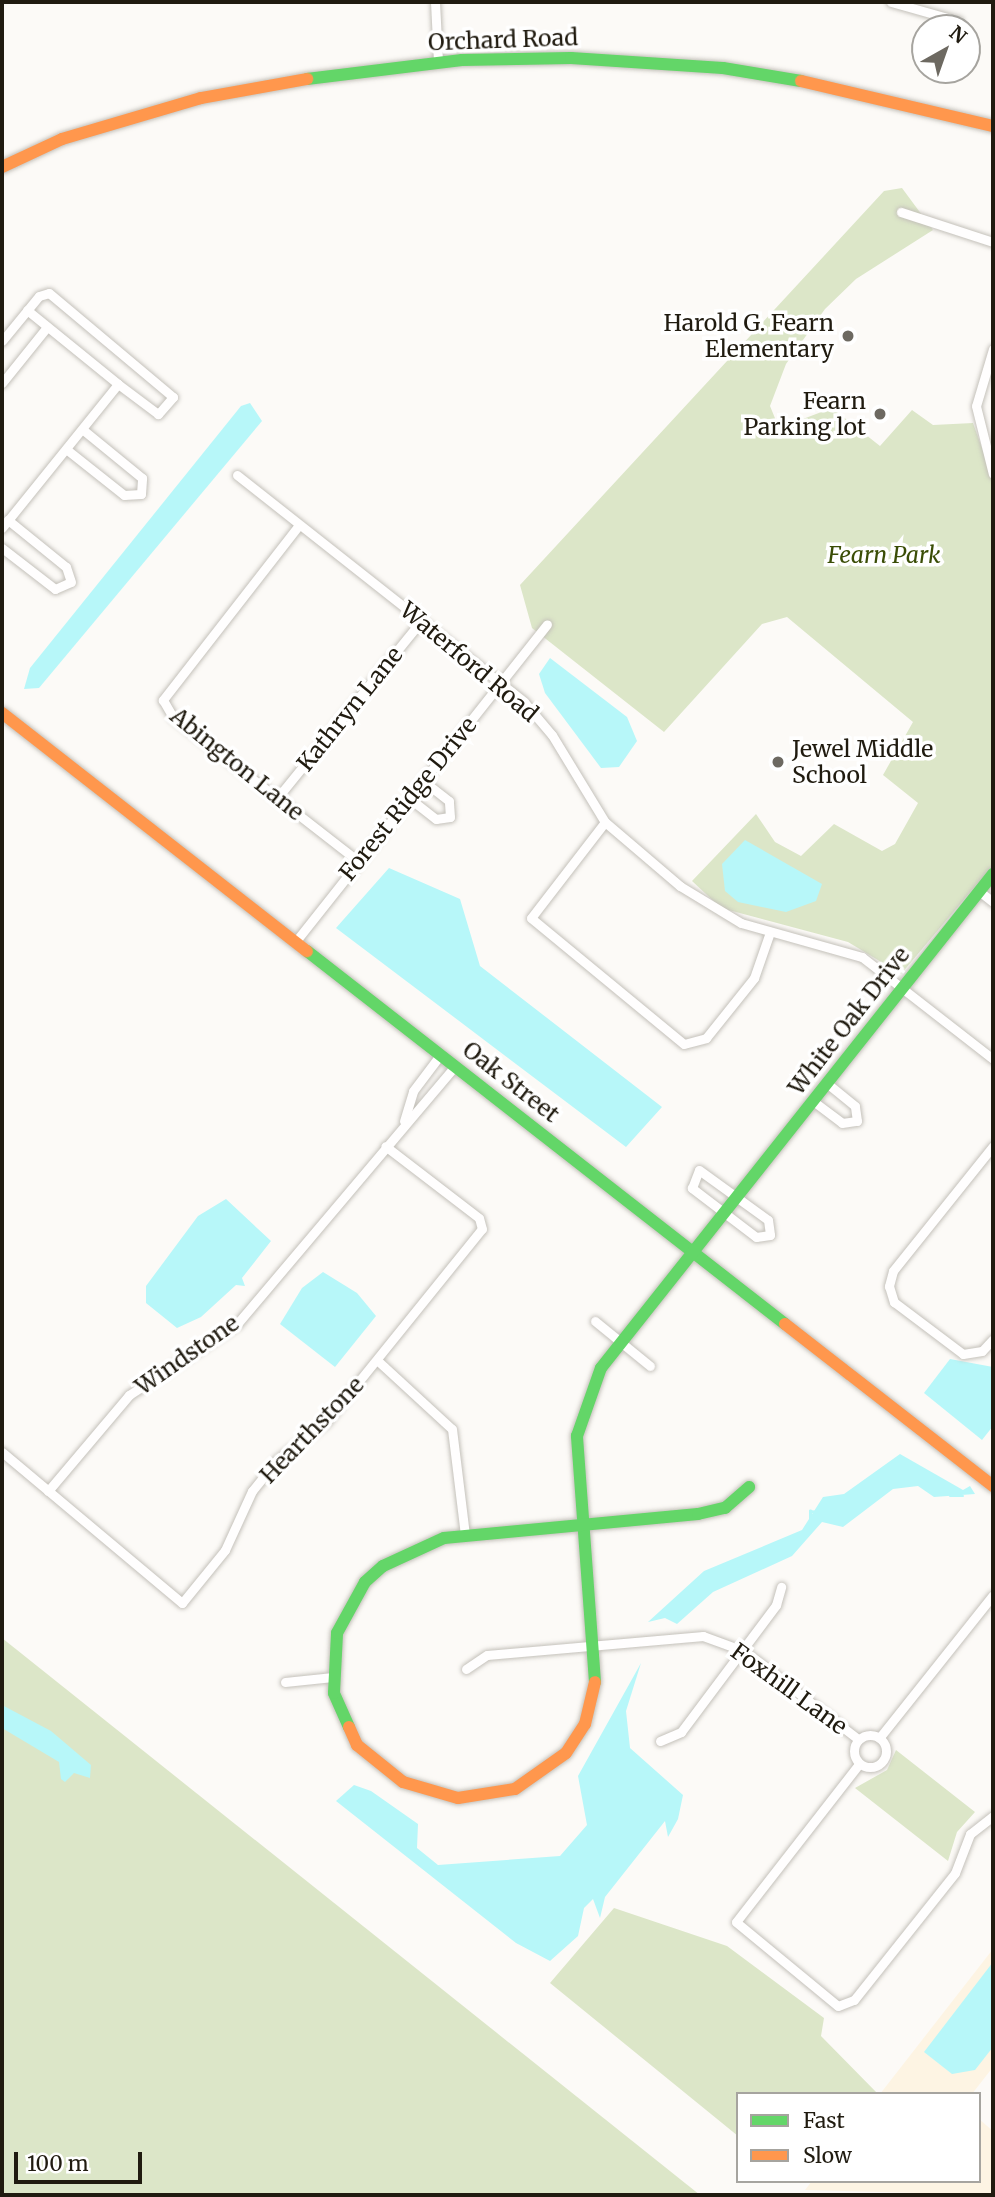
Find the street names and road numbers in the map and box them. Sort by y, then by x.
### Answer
street label: Orchard Road [428,24,578,56]
street label: Waterford Road [394,596,544,728]
street label: Kathryn Lane [291,641,409,777]
street label: Abington Lane [165,702,309,826]
street label: Forest Ridge Drive [334,712,482,886]
street label: White Oak Drive [783,941,915,1101]
street label: Oak Street [457,1036,565,1128]
street label: Windstone [130,1309,244,1401]
street label: Hearthstone [254,1371,370,1489]
street label: Foxhill Lane [726,1638,852,1740]

